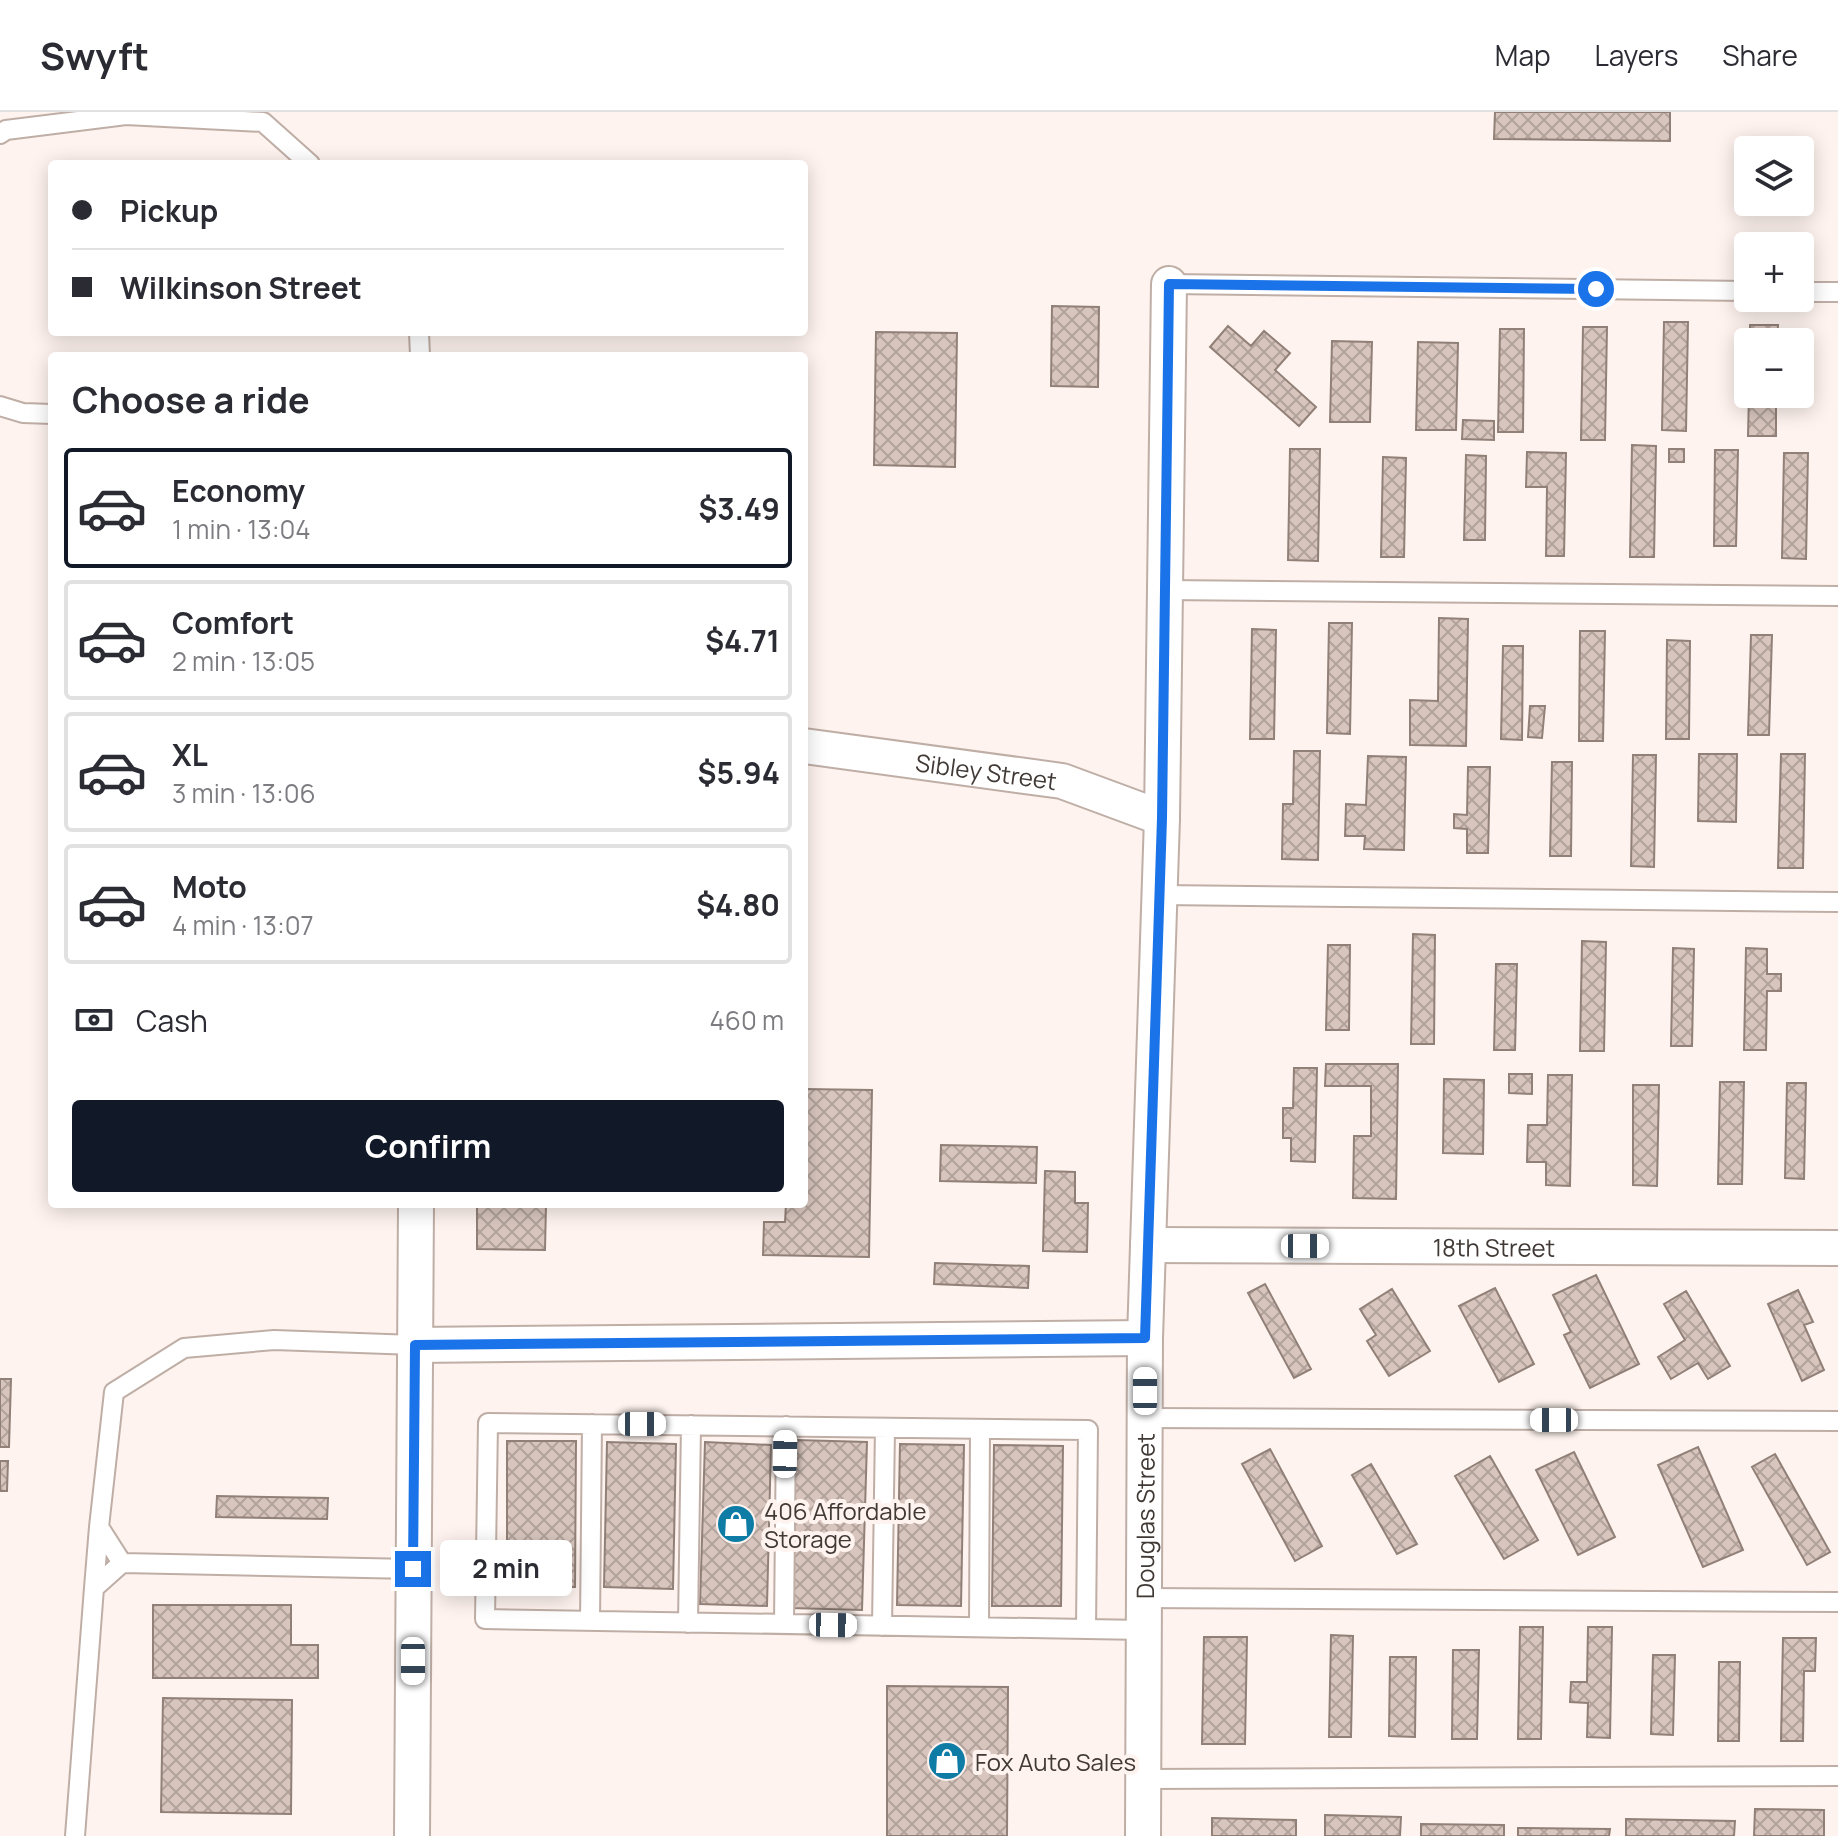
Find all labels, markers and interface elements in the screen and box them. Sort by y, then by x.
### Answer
text: Swyft [40,29,149,81]
text: Map [1495,36,1551,74]
text: Layers [1595,36,1678,74]
text: Share [1722,36,1798,74]
map controls [1734,136,1814,408]
button: layers [1734,136,1814,216]
text: Pickup [120,190,218,231]
button: + [1734,232,1814,312]
text: Wilkinson Street [120,267,362,308]
route start [1578,271,1614,307]
button: − [1734,328,1814,408]
text: Choose a ride [72,375,310,424]
text: Economy [172,470,305,511]
icon: car [76,472,148,544]
text: $3.49 [698,488,780,529]
text: 1 min · 13:04 [172,511,311,547]
text: Comfort [172,602,294,643]
icon: car [76,604,148,676]
text: $4.71 [705,620,780,661]
text: 2 min · 13:05 [172,643,315,679]
text: XL [172,734,208,775]
icon: car [76,736,148,808]
street label: Sibley Street [914,745,1059,797]
text: $5.94 [698,752,780,793]
text: 3 min · 13:06 [172,775,316,811]
text: Moto [172,866,247,907]
icon: car [76,868,148,940]
text: $4.80 [696,884,780,925]
text: 4 min · 13:07 [172,907,314,943]
icon: cash [72,998,116,1042]
text: Cash [136,1000,208,1041]
text: 460 m [709,1002,784,1038]
button: Confirm [72,1100,784,1192]
street label: 18th Street [1433,1230,1555,1263]
car [1281,1234,1329,1258]
car [1133,1367,1157,1415]
car [1530,1408,1578,1432]
car [618,1412,666,1436]
car [773,1430,797,1478]
street label: Douglas Street [1127,1433,1161,1599]
place label: 406 Affordable Storage [764,1494,927,1555]
shop icon: 406 Affordable Storage [715,1503,757,1545]
callout: 2 min [441,1541,573,1597]
text: 2 min [472,1550,540,1586]
route end [395,1551,431,1587]
car [809,1613,857,1637]
car [401,1637,425,1685]
shop icon: Fox Auto Sales [926,1740,968,1782]
place label: Fox Auto Sales [975,1745,1136,1778]

